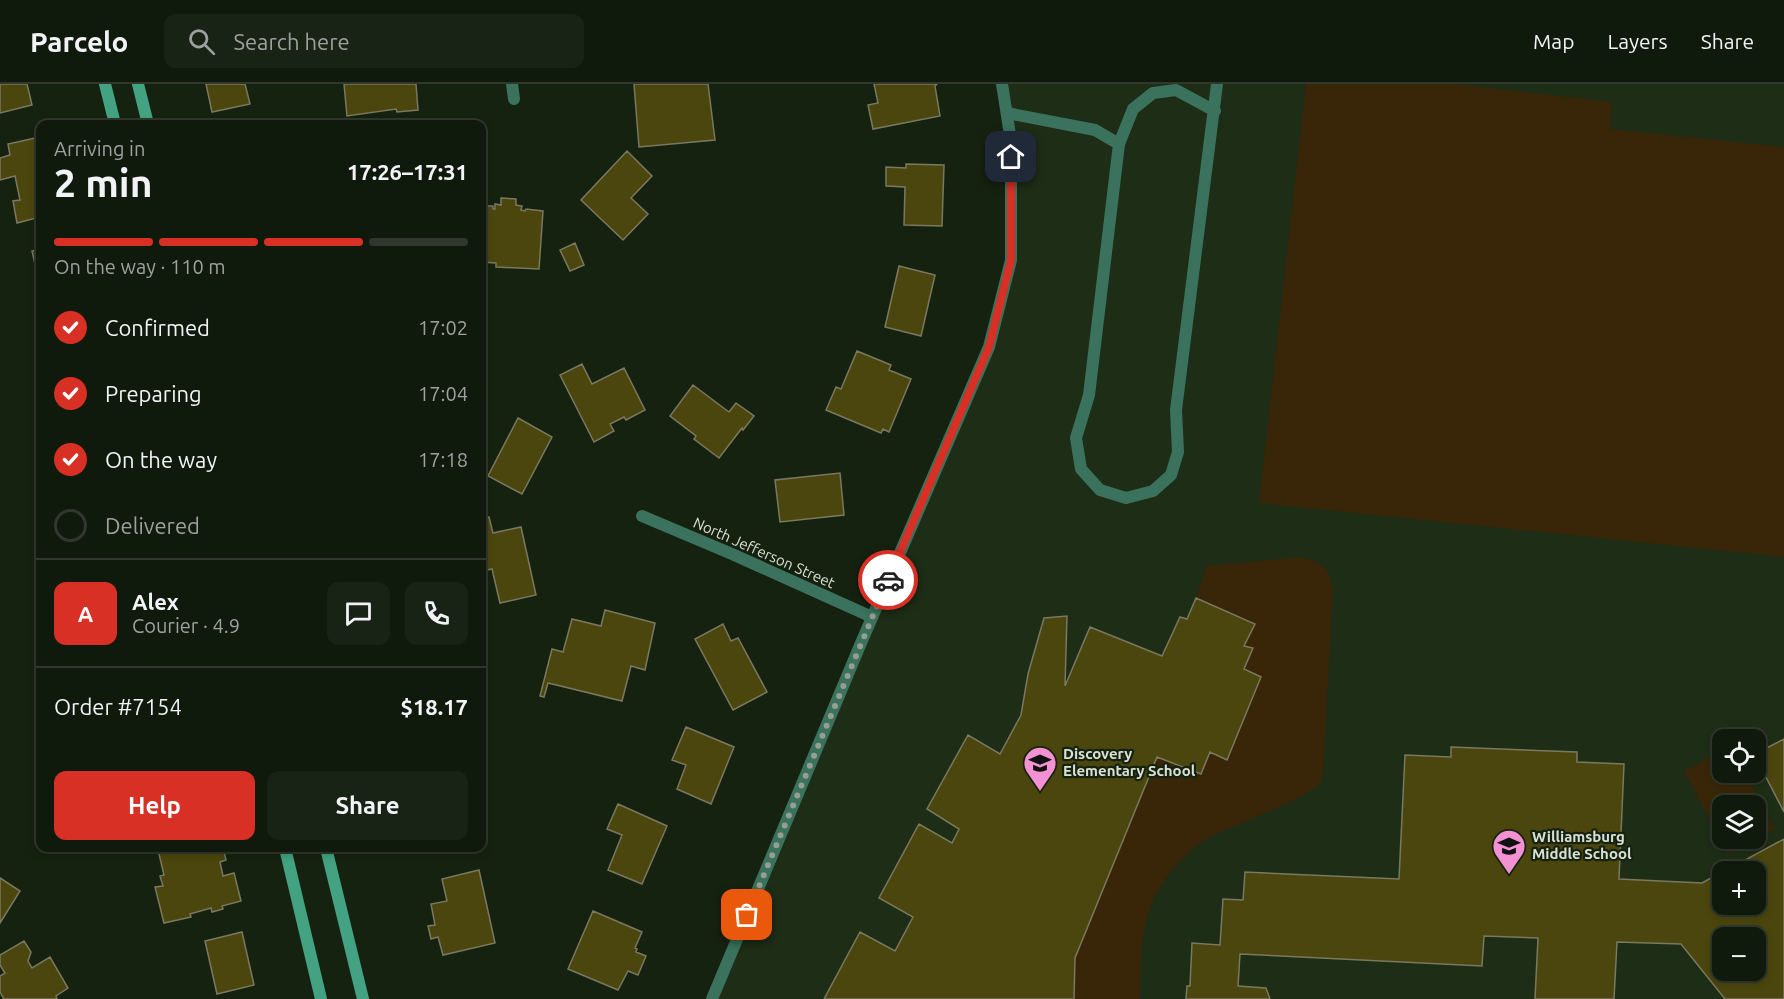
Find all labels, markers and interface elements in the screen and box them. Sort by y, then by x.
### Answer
search box [164,14,584,68]
icon: search [185,25,218,58]
text: Parcelo [30,26,128,57]
text: Search here [233,29,350,54]
text: Map [1533,29,1574,53]
text: Layers [1607,29,1668,53]
text: Share [1701,29,1754,53]
pin [985,131,1036,182]
text: Arriving in [54,137,145,160]
icon: home [994,140,1027,173]
text: 17:26–17:31 [347,159,468,184]
text: 2 min [54,161,153,204]
text: On the way · 110 m [54,255,226,278]
icon: check [54,311,87,344]
text: Confirmed [105,315,210,340]
text: 17:02 [418,316,468,339]
icon: check [54,377,87,410]
text: Preparing [105,381,202,406]
text: 17:04 [418,382,468,405]
icon: check [54,443,87,476]
text: On the way [105,447,217,472]
text: 17:18 [418,448,468,471]
text: Delivered [105,513,200,538]
street label: North Jefferson Street [691,514,838,592]
courier [858,550,918,610]
icon: car [872,564,905,597]
button: chat [327,582,390,645]
button: phone [405,582,468,645]
text: Alex [132,589,179,614]
text: A [78,601,93,626]
text: Courier · 4.9 [132,614,240,637]
text: Order #7154 [54,694,182,719]
text: $18.17 [401,694,468,719]
map controls [1712,729,1766,981]
button: locate [1712,729,1766,783]
school or university icon: Discovery Elementary School [1022,745,1058,792]
place label: Discovery Elementary School [1063,745,1196,779]
button: Help [54,771,255,840]
button: Share [267,771,468,840]
button: layers [1712,795,1766,849]
school or university icon: Williamsburg Middle School [1491,828,1527,875]
place label: Williamsburg Middle School [1532,828,1632,862]
button: + [1712,861,1766,915]
pin [721,889,772,940]
icon: bag [730,898,763,931]
button: − [1712,927,1766,981]

